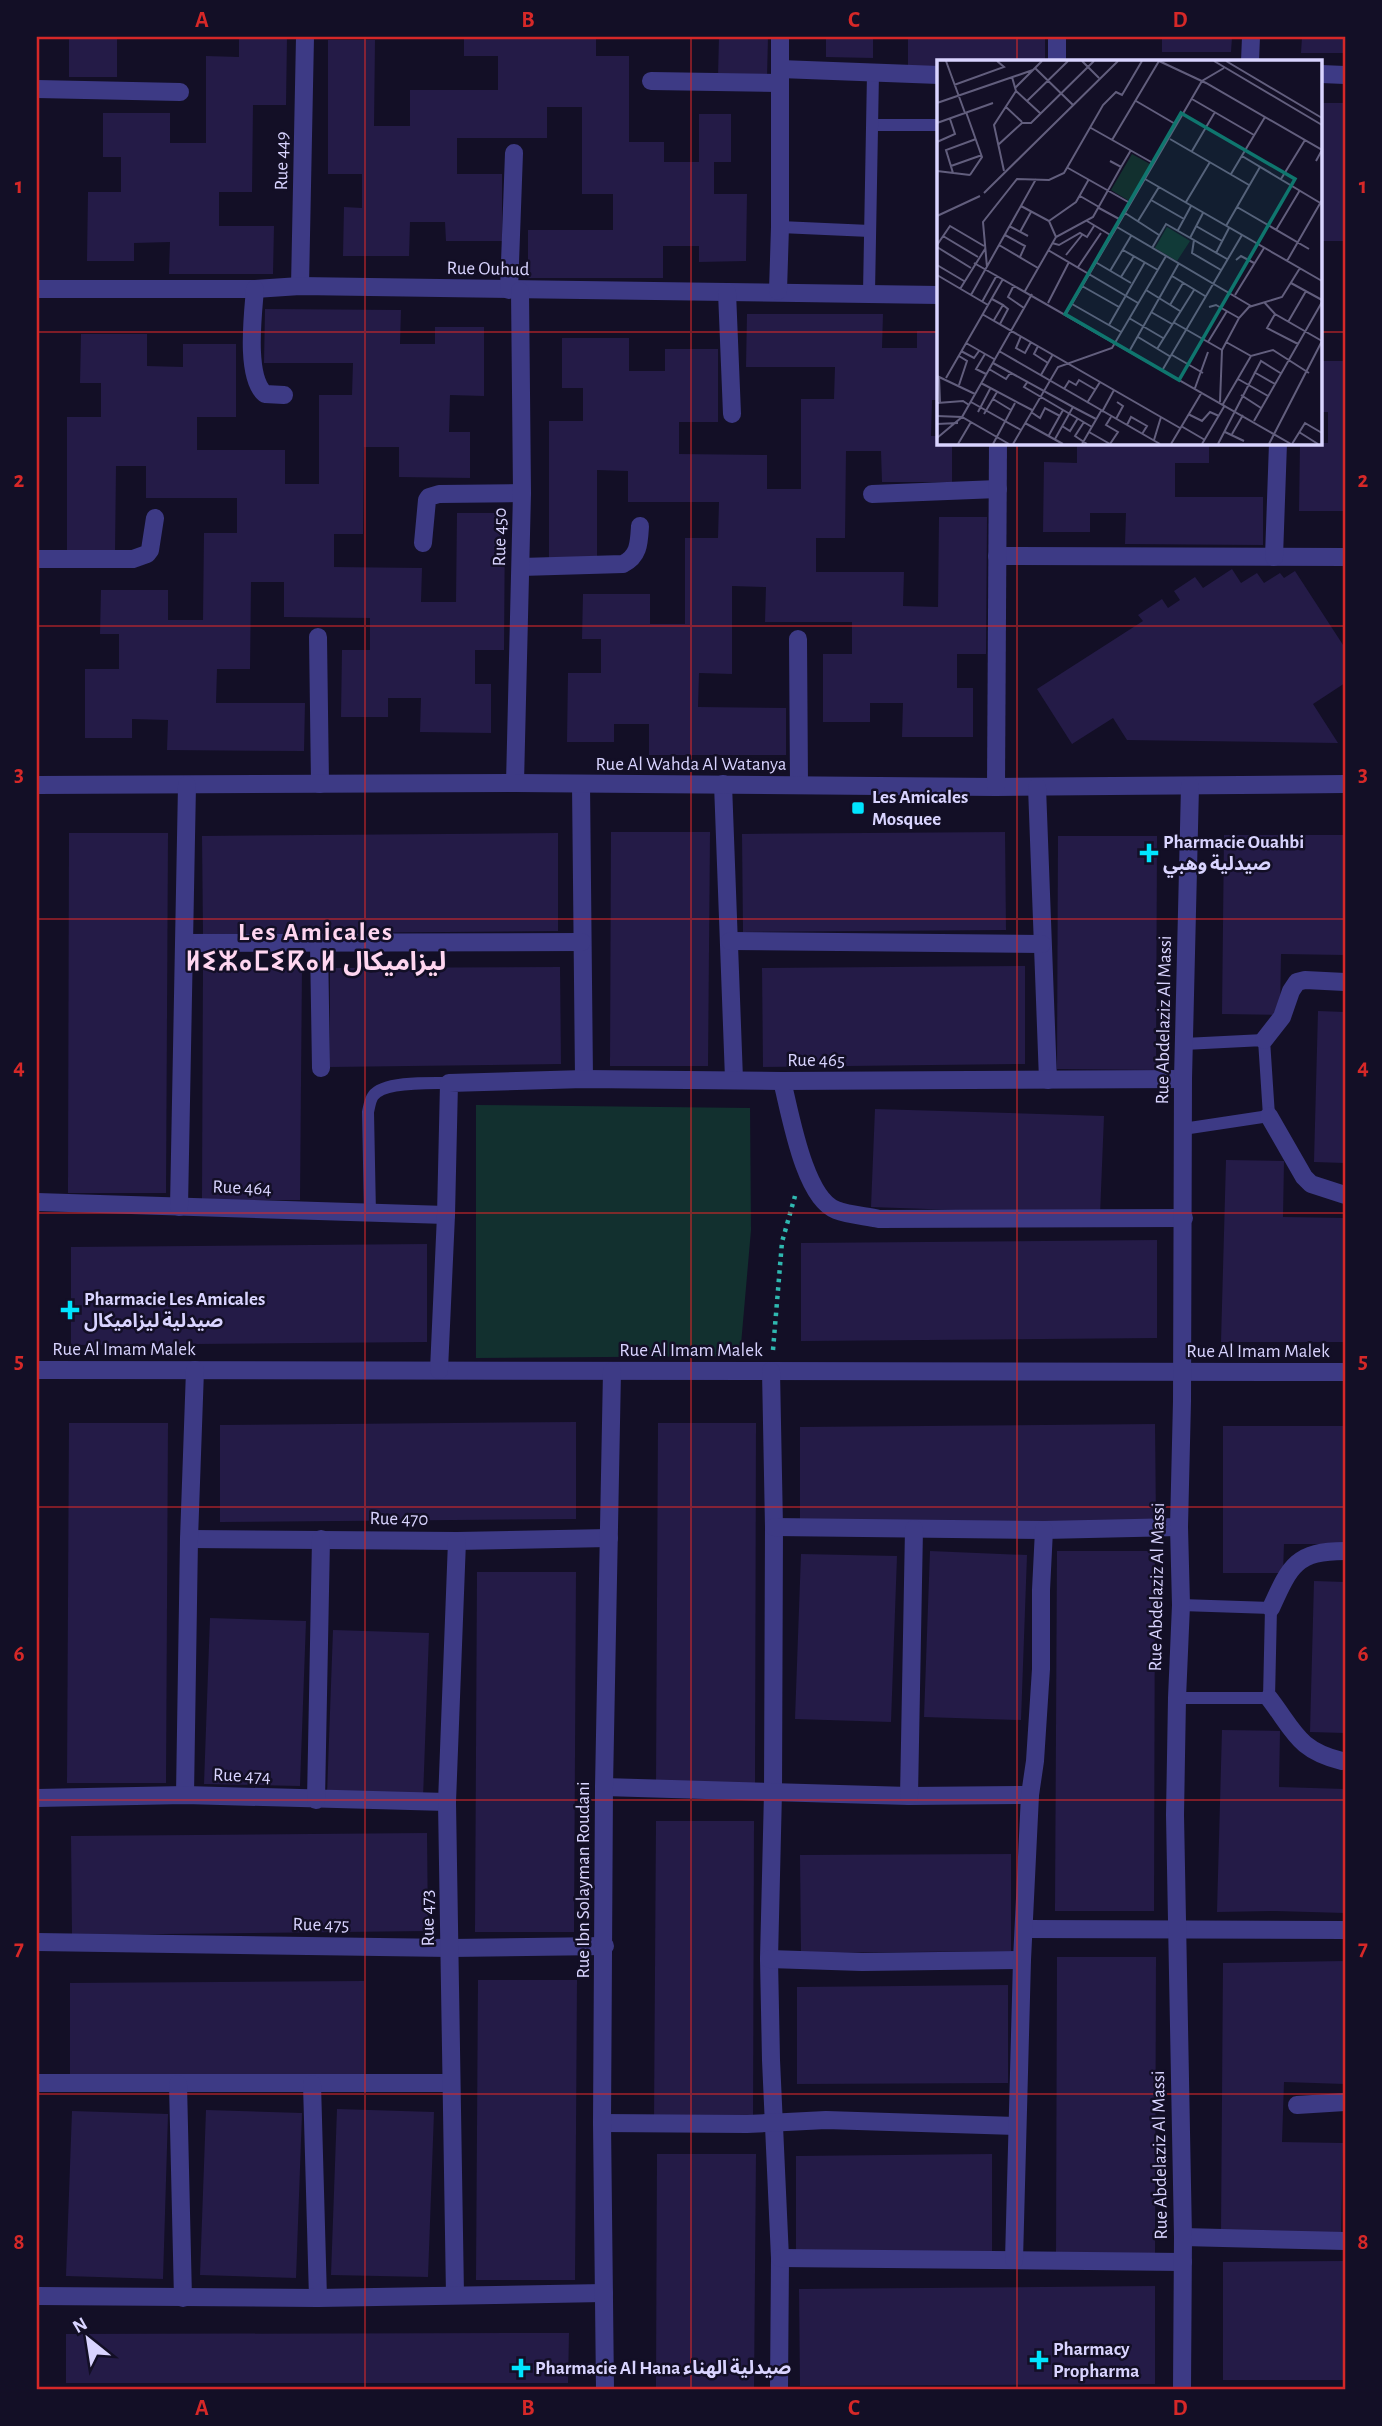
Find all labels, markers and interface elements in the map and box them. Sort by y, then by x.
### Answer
text: A [195,9,209,32]
text: B [521,9,535,32]
text: C [848,9,860,32]
text: D [1172,9,1188,32]
inset map [937,60,1322,444]
street label: Rue 449 [272,131,292,191]
text: 1 [15,175,23,198]
text: 1 [1359,175,1367,198]
street label: Rue Ouhud [446,259,530,279]
text: 2 [14,469,25,492]
text: 2 [1358,469,1369,492]
street label: Rue 450 [490,507,510,567]
street label: Rue Al Wahda Al Watanya [595,755,787,774]
text: 3 [14,763,24,786]
text: 3 [1358,763,1368,786]
place label: Les Amicales Mosquee [872,788,968,829]
marker: Les Amicales Mosquee [850,800,866,816]
place label: Pharmacie Ouahbi صيدلية وهبي [1163,833,1304,878]
marker: Pharmacie Ouahbi صيدلية وهبي [1141,845,1157,861]
district label: Les Amicales ⵍⵉⵣⴰⵎⵉⴽⴰⵍ ليزاميكال [186,919,446,976]
street label: Rue Abdelaziz Al Massi [1153,935,1175,1105]
street label: Rue 465 [787,1051,845,1070]
text: 4 [13,1056,25,1079]
text: 4 [1357,1056,1369,1079]
street label: Rue 464 [212,1177,272,1199]
place label: Pharmacie Les Amicales صيدلية ليزاميكال [84,1290,265,1332]
marker: Pharmacie Les Amicales صيدلية ليزاميكال [62,1302,78,1318]
street label: Rue Al Imam Malek [52,1340,196,1359]
street label: Rue Al Imam Malek [619,1341,763,1360]
street label: Rue Al Imam Malek [1186,1342,1330,1361]
text: 5 [14,1350,24,1373]
text: 5 [1358,1350,1368,1373]
street label: Rue Abdelaziz Al Massi [1146,1502,1168,1672]
street label: Rue 470 [369,1509,429,1529]
text: 6 [13,1643,25,1666]
text: 6 [1357,1643,1369,1666]
street label: Rue 474 [213,1765,271,1787]
street label: Rue Ibn Solayman Roudani [574,1782,593,1978]
street label: Rue 473 [418,1890,438,1946]
street label: Rue 475 [292,1915,350,1935]
text: 7 [14,1937,24,1960]
text: 7 [1358,1937,1368,1960]
street label: Rue Abdelaziz Al Massi [1149,2070,1171,2240]
text: 8 [13,2231,25,2254]
text: 8 [1357,2231,1369,2254]
north arrow [52,2304,122,2374]
text: N [70,2314,91,2337]
place label: Pharmacy Propharma [1053,2340,1139,2381]
marker: Pharmacy Propharma [1031,2352,1047,2368]
place label: Pharmacie Al Hana صيدلية الهناء [535,2358,791,2378]
marker: Pharmacie Al Hana صيدلية الهناء [513,2360,529,2376]
text: A [195,2397,209,2420]
text: B [521,2397,535,2420]
text: C [848,2397,860,2420]
text: D [1172,2397,1188,2420]

